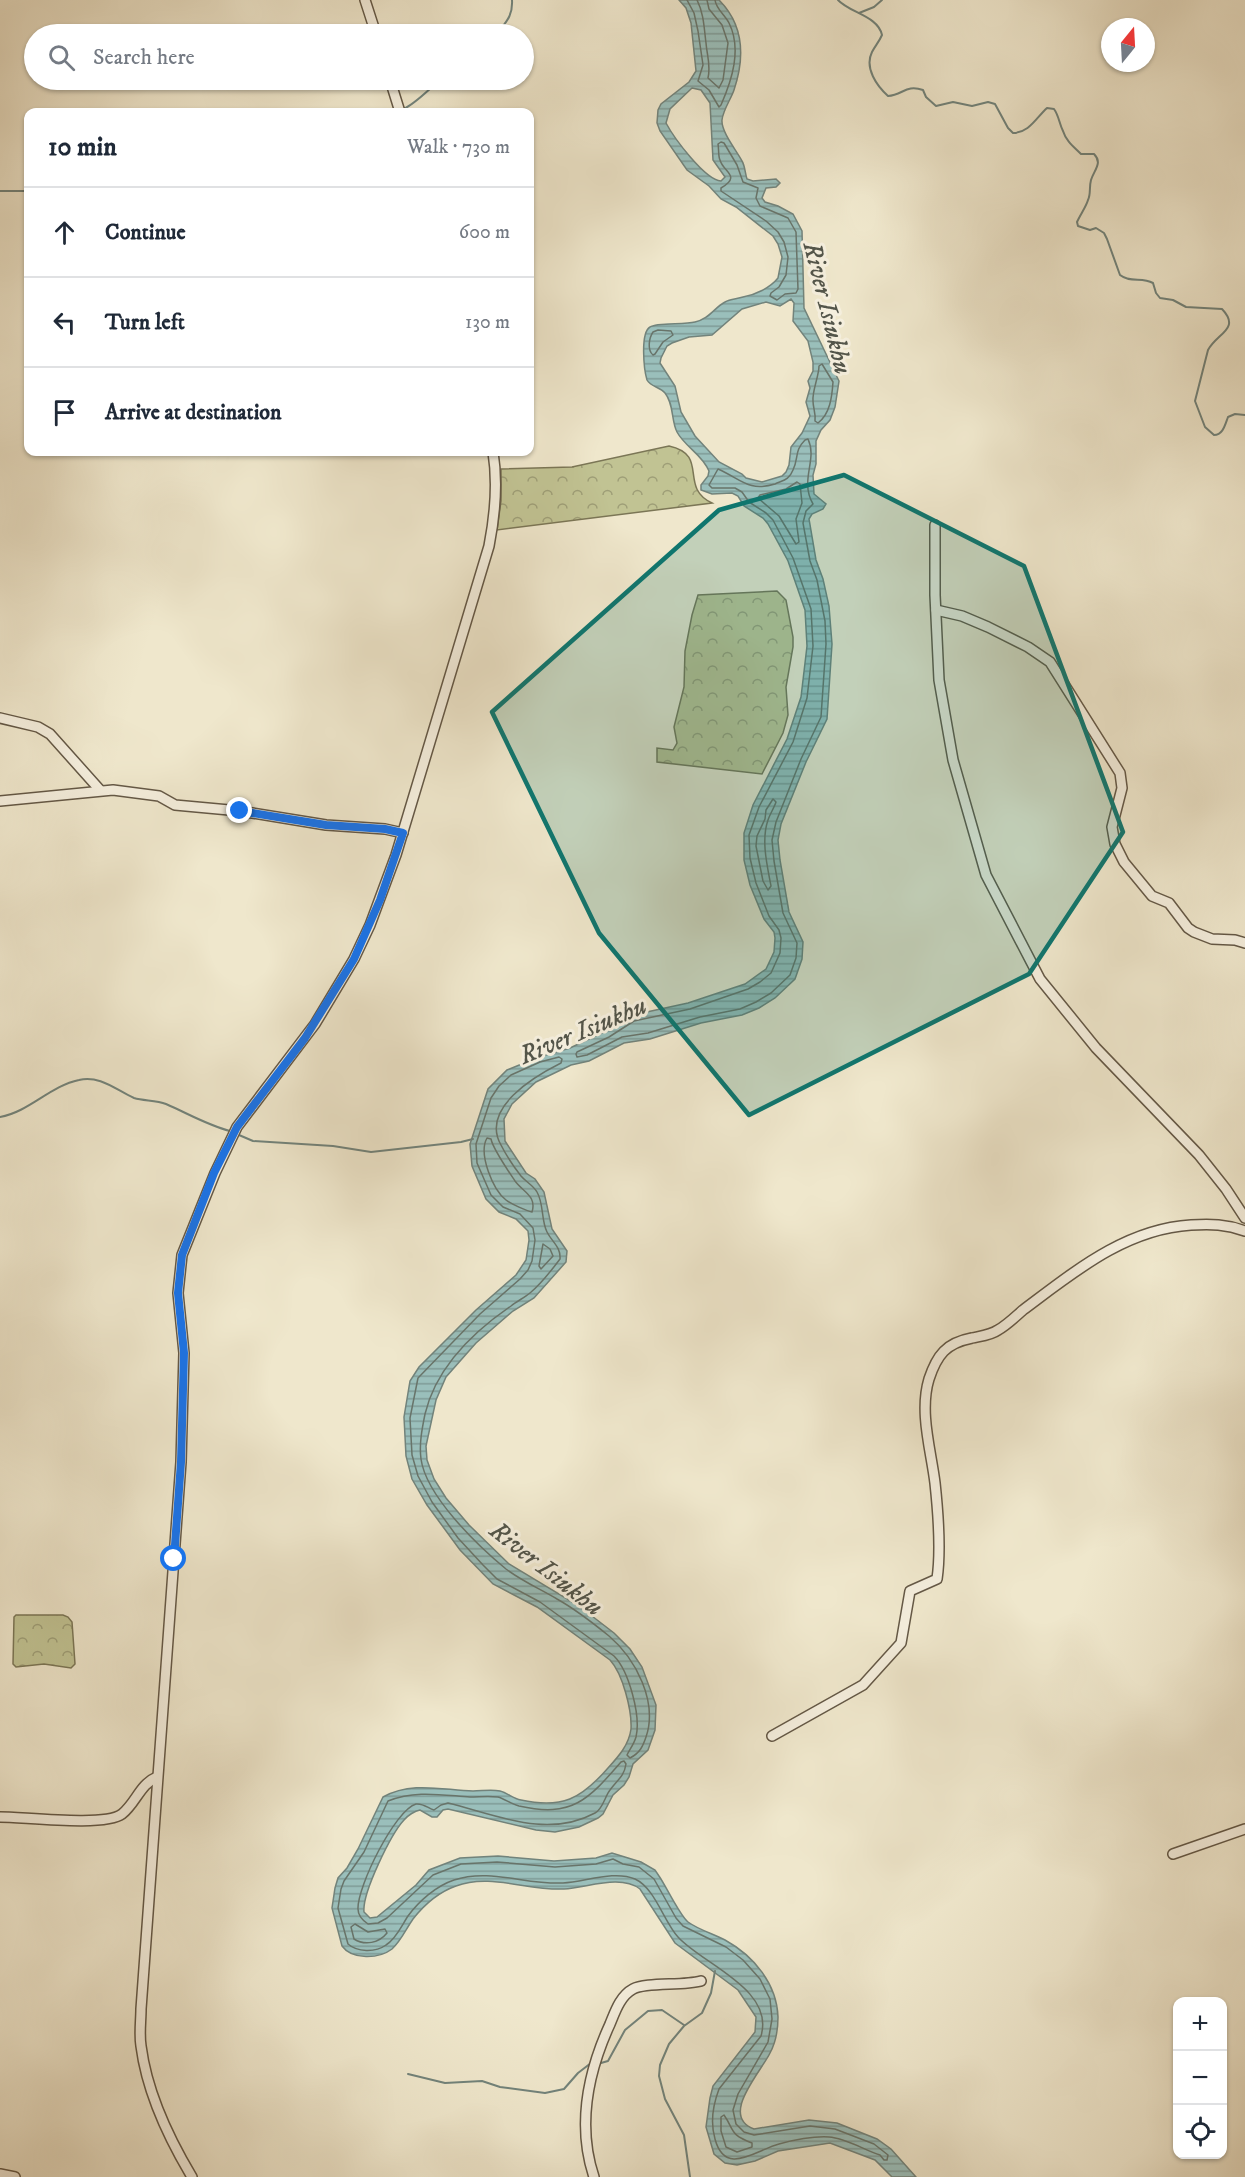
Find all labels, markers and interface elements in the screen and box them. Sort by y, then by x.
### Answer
north arrow [1101,18,1155,72]
search box [24,24,534,90]
icon: search [45,41,78,74]
text: Search here [93,44,195,71]
text: 10 min [48,131,117,164]
text: Walk · 730 m [407,135,510,160]
icon: ahead [48,216,81,249]
text: Continue [105,219,186,246]
text: 600 m [459,220,510,245]
water label: River Isiukhu [794,237,859,378]
icon: left [48,306,81,339]
text: Turn left [105,309,185,336]
text: 130 m [465,310,510,335]
icon: arrive [48,396,81,429]
text: Arrive at destination [105,399,282,426]
route end [226,797,252,823]
water label: River Isiukhu [513,989,652,1073]
water label: River Isiukhu [482,1514,610,1624]
route start [160,1545,186,1571]
map controls [1173,1997,1227,2159]
button: + [1173,1997,1227,2051]
button: − [1173,2051,1227,2105]
button: locate [1173,2105,1227,2159]

